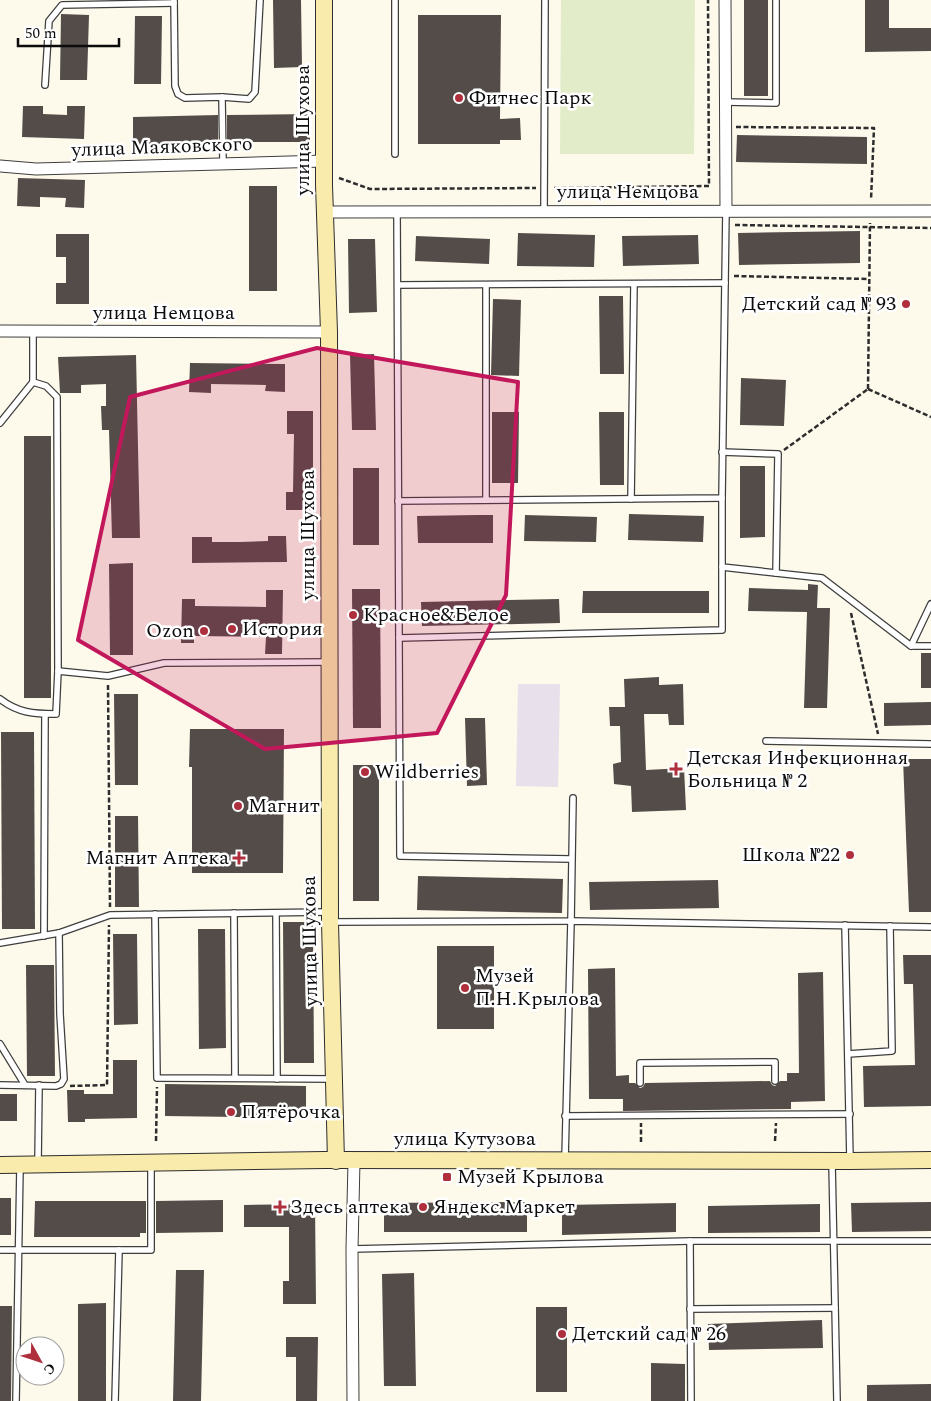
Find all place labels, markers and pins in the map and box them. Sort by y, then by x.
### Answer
place label: Фитнес Парк [469,83,592,113]
marker: Фитнес Парк [453,92,465,104]
place label: Детский сад № 93 [742,289,896,319]
marker: Детский сад № 93 [900,298,912,310]
place label: Красное&Белое [363,600,509,630]
marker: Красное&Белое [347,609,359,621]
place label: История [242,614,323,644]
place label: Ozon [146,616,194,646]
marker: История [226,623,238,635]
marker: Ozon [198,625,210,637]
place label: Детская Инфекционная Больница № 2 [687,743,908,796]
place label: Wildberries [375,757,479,787]
marker: Детская Инфекционная Больница № 2 [669,762,683,776]
marker: Wildberries [359,766,371,778]
place label: Магнит [248,791,320,821]
marker: Магнит [232,800,244,812]
place label: Школа №22 [742,840,840,870]
place label: Магнит Аптека [85,843,229,873]
marker: Школа №22 [844,849,856,861]
marker: Магнит Аптека [233,852,245,864]
place label: Музей П.Н.Крылова [475,961,599,1014]
marker: Музей П.Н.Крылова [459,982,471,994]
place label: Пятёрочка [241,1097,341,1127]
marker: Пятёрочка [225,1106,237,1118]
place label: Музей Крылова [457,1162,604,1192]
marker: Музей Крылова [441,1171,453,1183]
place label: Здесь аптека [290,1192,410,1222]
place label: Яндекс.Маркет [433,1192,575,1222]
marker: Здесь аптека [274,1201,286,1213]
marker: Яндекс.Маркет [417,1201,429,1213]
place label: Детский сад № 26 [572,1319,726,1349]
marker: Детский сад № 26 [556,1328,568,1340]

